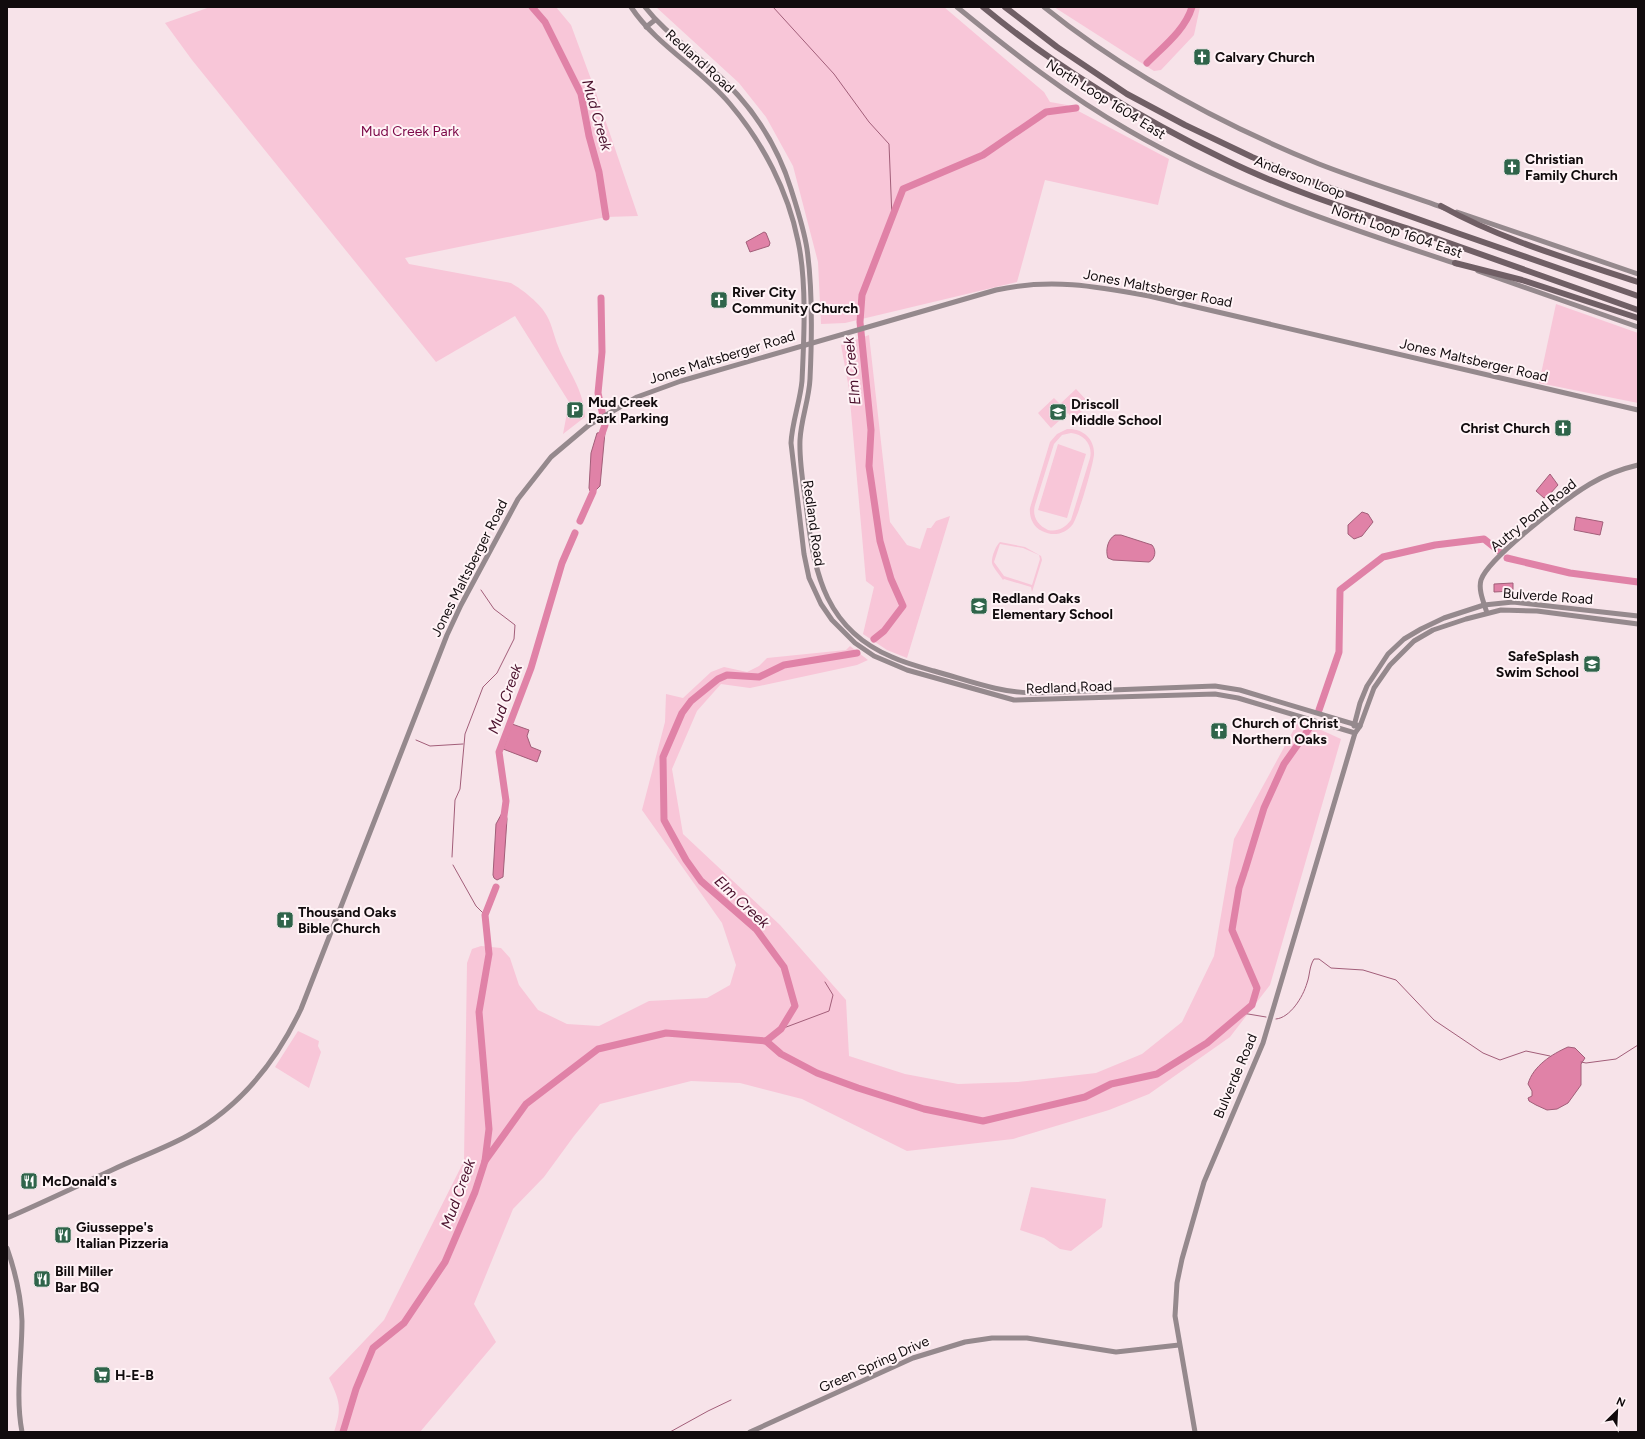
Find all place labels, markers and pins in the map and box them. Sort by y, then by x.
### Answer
church icon: Calvary Church [1192,47,1212,67]
place label: Calvary Church [1215,49,1315,66]
place label: Christian Family Church [1525,151,1618,184]
church icon: Christian Family Church [1502,157,1522,177]
place label: River City Community Church [732,284,858,317]
church icon: River City Community Church [709,290,729,310]
place label: Mud Creek Park Parking [588,394,669,427]
place label: Driscoll Middle School [1071,396,1162,429]
parking icon: Mud Creek Park Parking [565,400,585,420]
school or university icon: Driscoll Middle School [1048,402,1068,422]
church icon: Christ Church [1553,418,1573,438]
place label: Christ Church [1460,420,1550,437]
place label: Redland Oaks Elementary School [992,590,1113,623]
school or university icon: Redland Oaks Elementary School [969,596,989,616]
place label: SafeSplash Swim School [1496,648,1579,681]
school or university icon: SafeSplash Swim School [1582,654,1602,674]
place label: Church of Christ Northern Oaks [1232,715,1339,748]
church icon: Church of Christ Northern Oaks [1209,721,1229,741]
place label: Thousand Oaks Bible Church [298,904,397,937]
church icon: Thousand Oaks Bible Church [275,910,295,930]
restaurant icon: McDonald's [19,1171,39,1191]
place label: McDonald's [42,1173,117,1190]
place label: Giusseppe's Italian Pizzeria [76,1219,169,1252]
restaurant icon: Giusseppe's Italian Pizzeria [53,1225,73,1245]
place label: Bill Miller Bar BQ [55,1263,114,1296]
restaurant icon: Bill Miller Bar BQ [32,1269,52,1289]
supermarket icon: H-E-B [92,1365,112,1385]
place label: H-E-B [115,1367,154,1384]

